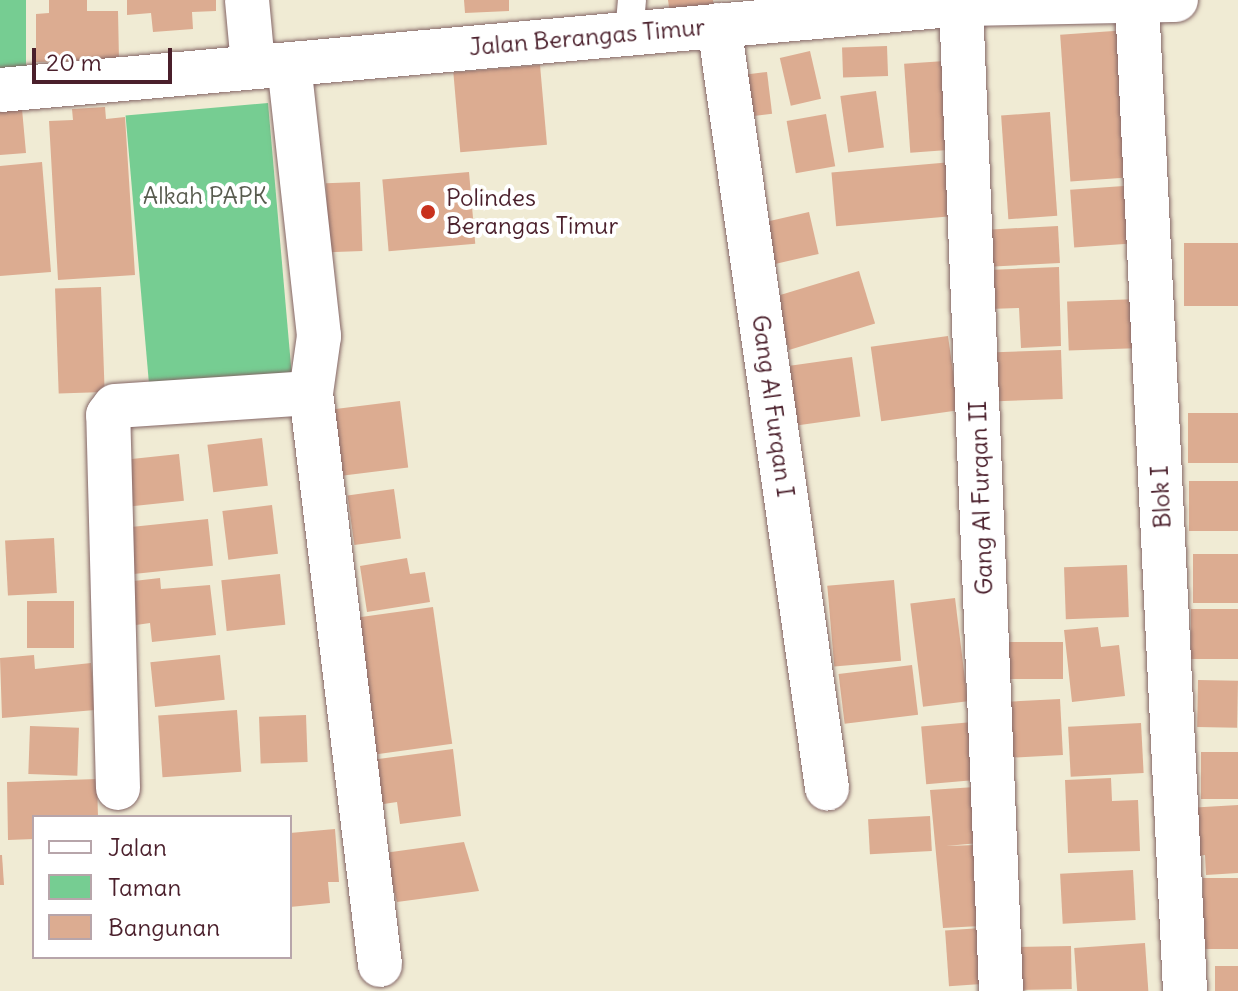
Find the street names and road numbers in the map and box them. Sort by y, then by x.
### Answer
street label: Jalan Berangas Timur [468,12,706,62]
street label: Gang Al Furqan I [746,313,800,499]
street label: Gang Al Furqan II [963,400,999,596]
street label: Blok I [1145,465,1177,529]

